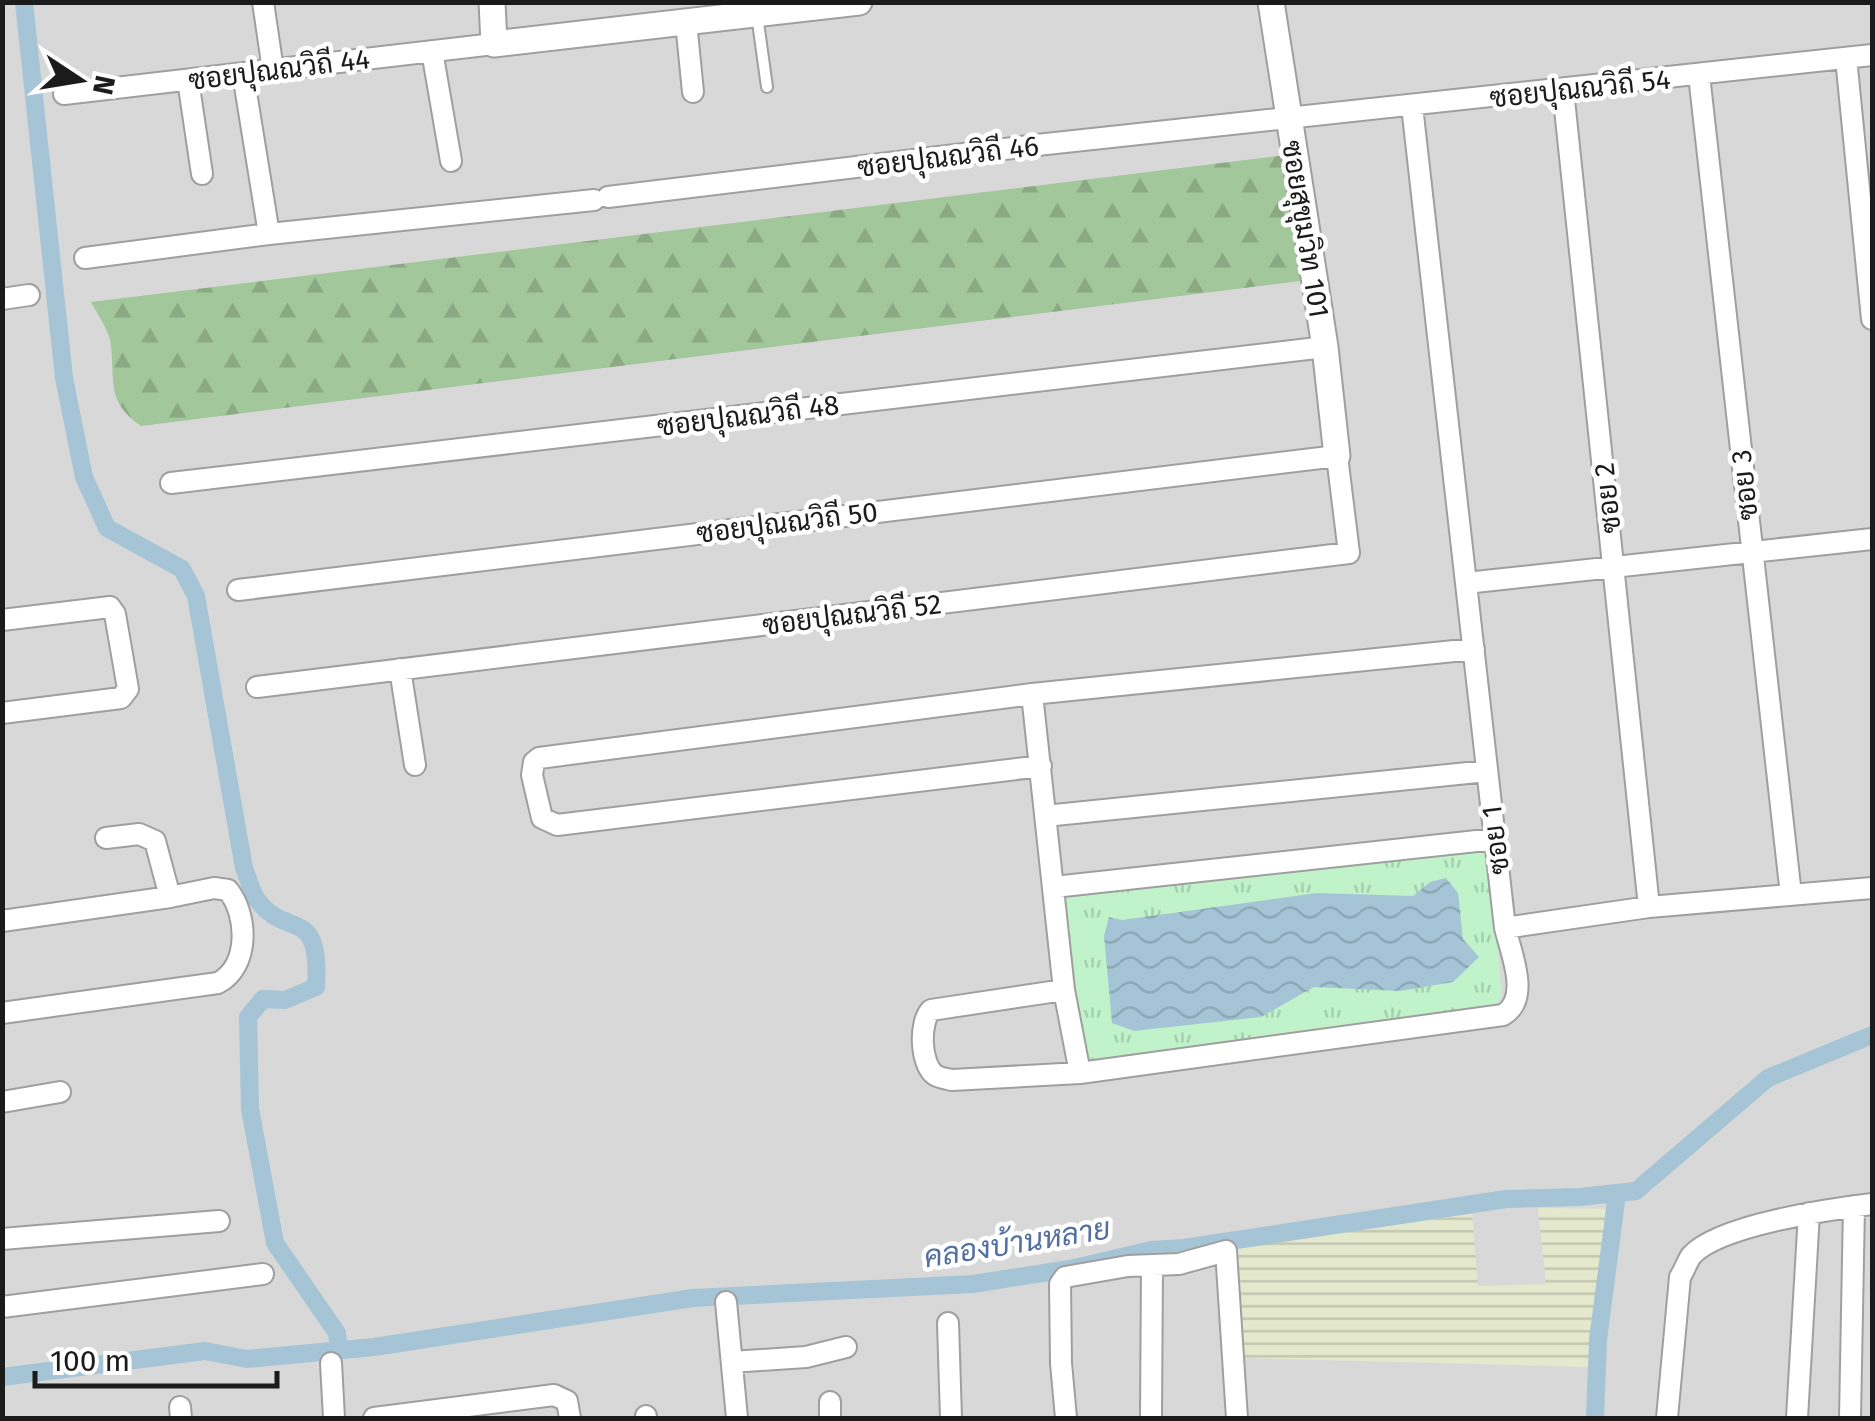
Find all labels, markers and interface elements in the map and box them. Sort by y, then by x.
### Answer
north arrow [30,30,130,130]
street label: ซอยปุณณวิถี 44 [186,40,372,100]
street label: ซอยปุณณวิถี 54 [1488,61,1672,117]
text: N [86,73,122,98]
street label: ซอยปุณณวิถี 46 [855,127,1041,187]
street label: ซอยสุขุมวิท 101 [1272,138,1336,321]
street label: ซอยปุณณวิถี 48 [655,386,841,446]
street label: ซอย 3 [1724,448,1765,522]
street label: ซอย 2 [1587,461,1628,535]
street label: ซอยปุณณวิถี 50 [694,493,880,553]
street label: ซอยปุณณวิถี 52 [760,585,944,645]
street label: ซอย 1 [1475,804,1516,876]
water label: คลองบ้านหลาย [921,1209,1113,1275]
scale bar [35,1326,278,1388]
text: 100 m [50,1343,130,1379]

